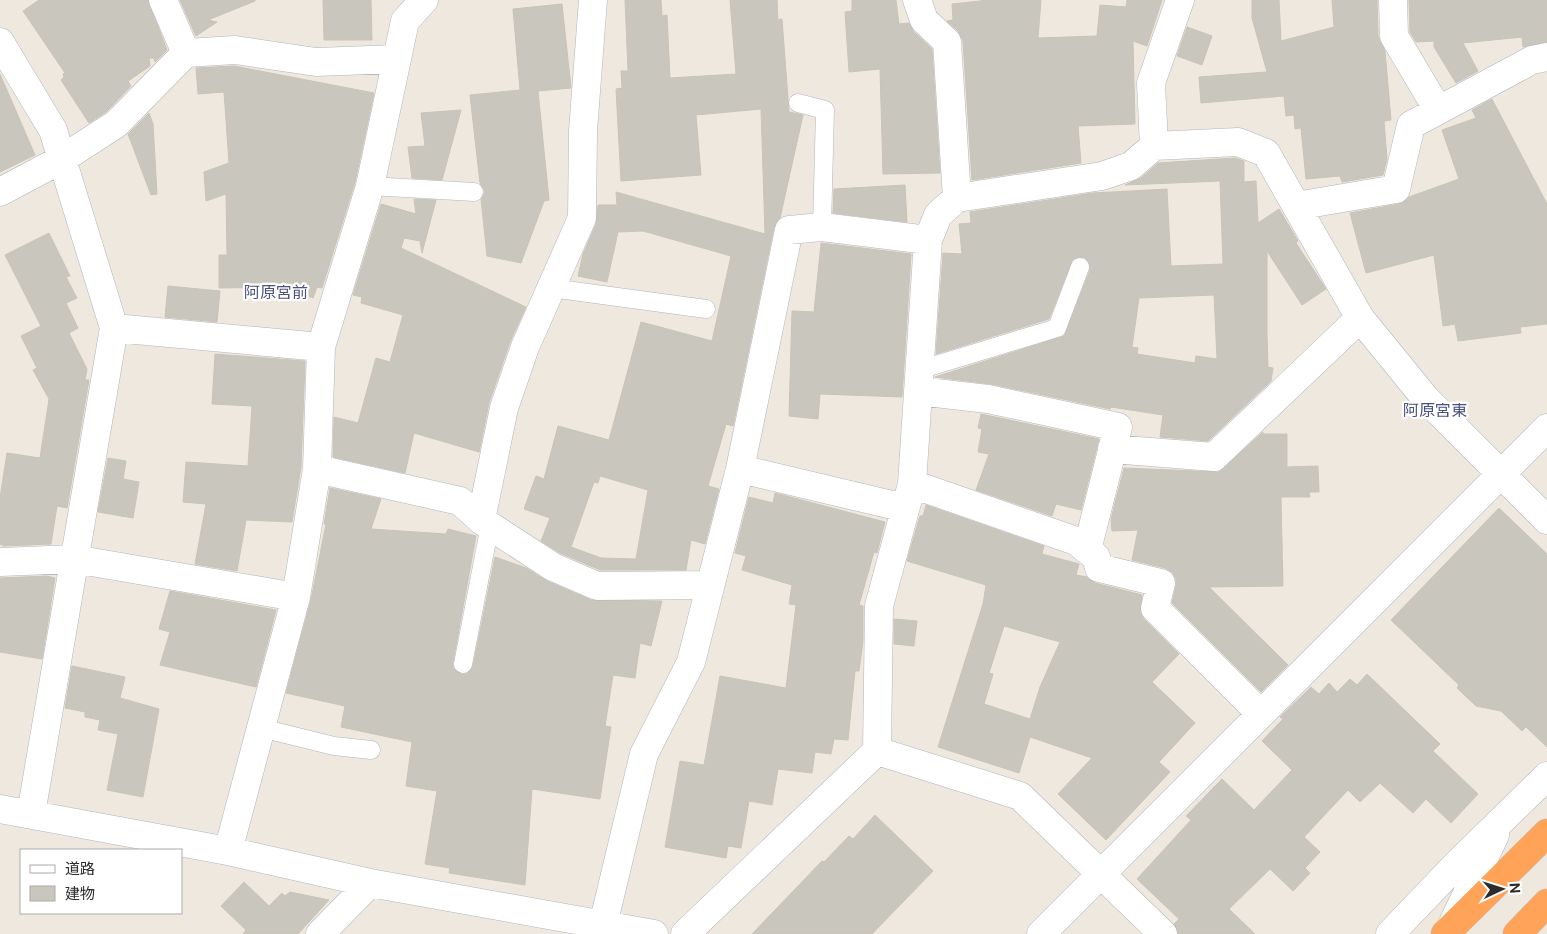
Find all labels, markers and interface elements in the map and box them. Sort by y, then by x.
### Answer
district label: 阿原宮前 [244,283,308,302]
district label: 阿原宮東 [1403,401,1467,420]
legend [20,849,182,914]
text: 道路 [65,860,95,877]
north arrow [1477,864,1527,914]
text: N [1507,882,1523,894]
text: 建物 [65,885,95,902]

